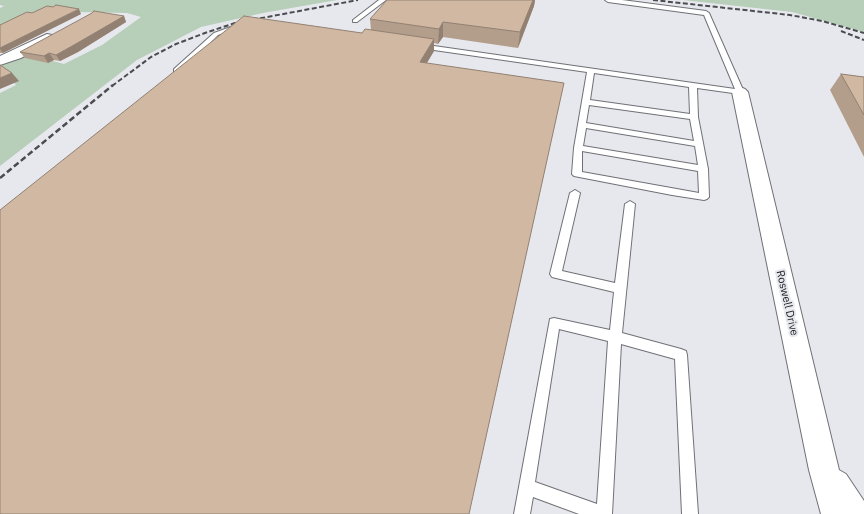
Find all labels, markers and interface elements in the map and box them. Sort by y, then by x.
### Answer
street label: Roswell Drive [773,269,801,337]

